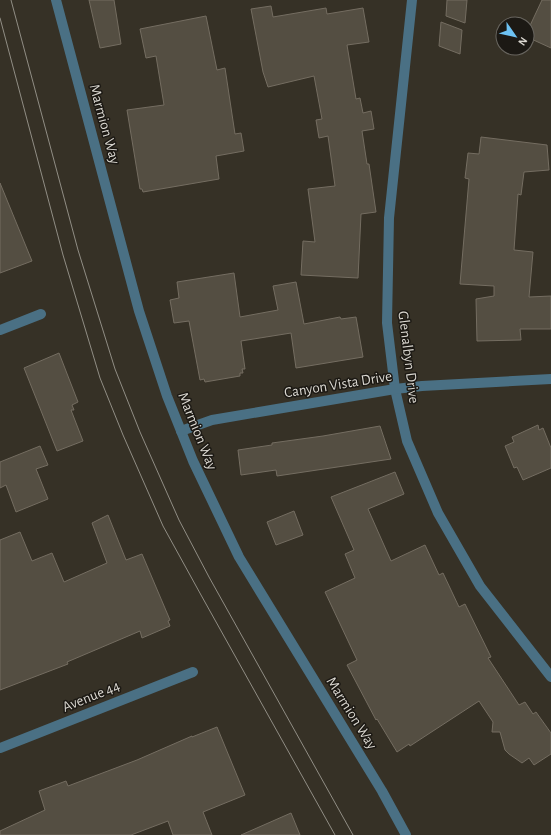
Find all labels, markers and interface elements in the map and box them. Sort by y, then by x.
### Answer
north arrow [495,16,535,56]
text: N [516,35,530,48]
street label: Marmion Way [87,83,123,166]
street label: Glenalbyn Drive [395,310,422,404]
street label: Canyon Vista Drive [283,369,393,400]
street label: Marmion Way [175,390,220,473]
street label: Marmion Way [323,674,380,753]
street label: Avenue 44 [60,678,122,715]

